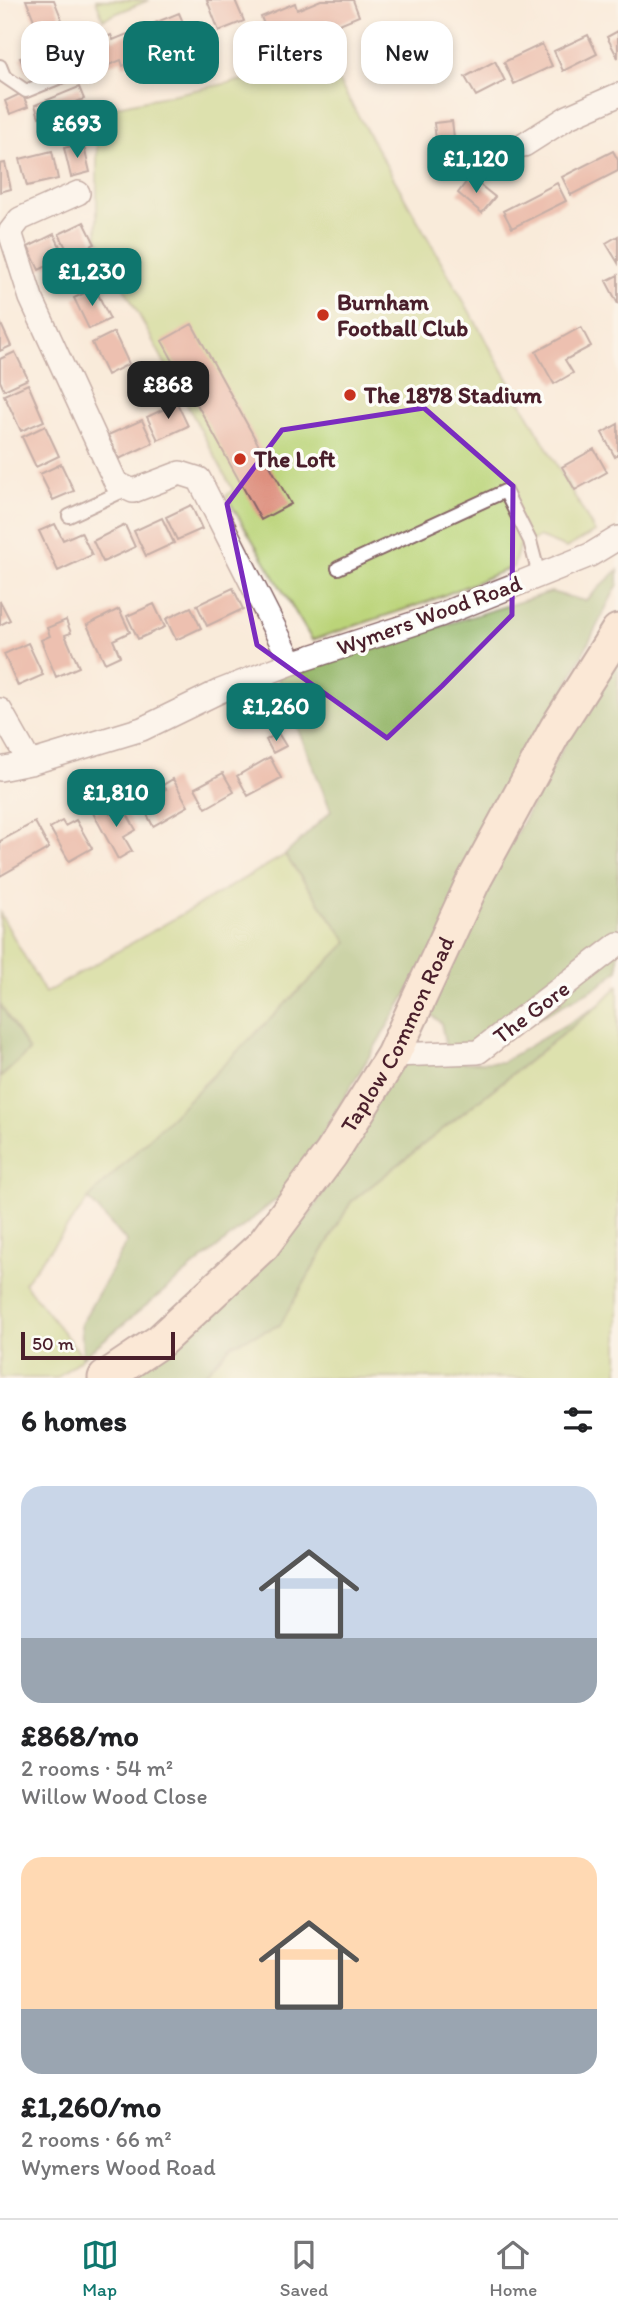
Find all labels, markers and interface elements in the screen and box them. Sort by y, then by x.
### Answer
chip: Buy [21,21,109,84]
chip: Rent [123,21,219,84]
chip: Filters [233,21,347,84]
chip: New [361,21,453,84]
pin: £693 [36,100,118,160]
text: £693 [52,109,102,137]
pin: £1,120 [419,136,533,195]
text: £1,120 [443,144,509,172]
pin: £1,230 [35,248,149,308]
text: £1,230 [58,257,126,285]
place label: Burnham Football Club [337,288,468,342]
marker: Burnham Football Club [315,307,331,323]
pin: £868 [127,362,209,421]
text: £868 [143,370,193,398]
place label: The 1878 Stadium [363,381,542,409]
marker: The 1878 Stadium [342,387,358,403]
place label: The Loft [253,445,336,473]
marker: The Loft [232,451,248,467]
street label: Wymers Wood Road [333,568,526,661]
pin: £1,260 [219,684,333,743]
text: £1,260 [243,692,309,720]
pin: £1,810 [59,770,173,829]
text: £1,810 [83,778,149,806]
street label: Taplow Common Road [334,931,460,1138]
street label: The Gore [487,974,575,1050]
scale bar [21,1329,175,1361]
text: 50 m [32,1332,74,1355]
icon: filters [559,1401,597,1439]
text: 6 homes [21,1402,127,1439]
icon: home [246,1531,372,1657]
text: £868/mo [21,1717,139,1754]
text: 2 rooms · 54 m² [21,1754,173,1782]
text: Willow Wood Close [21,1782,208,1810]
icon: home [246,1902,372,2028]
text: £1,260/mo [21,2088,161,2125]
text: 2 rooms · 66 m² [21,2125,172,2153]
text: Wymers Wood Road [21,2153,216,2181]
tab: Map [81,2236,119,2301]
tab: Saved [280,2236,328,2301]
tab: Home [489,2236,537,2301]

